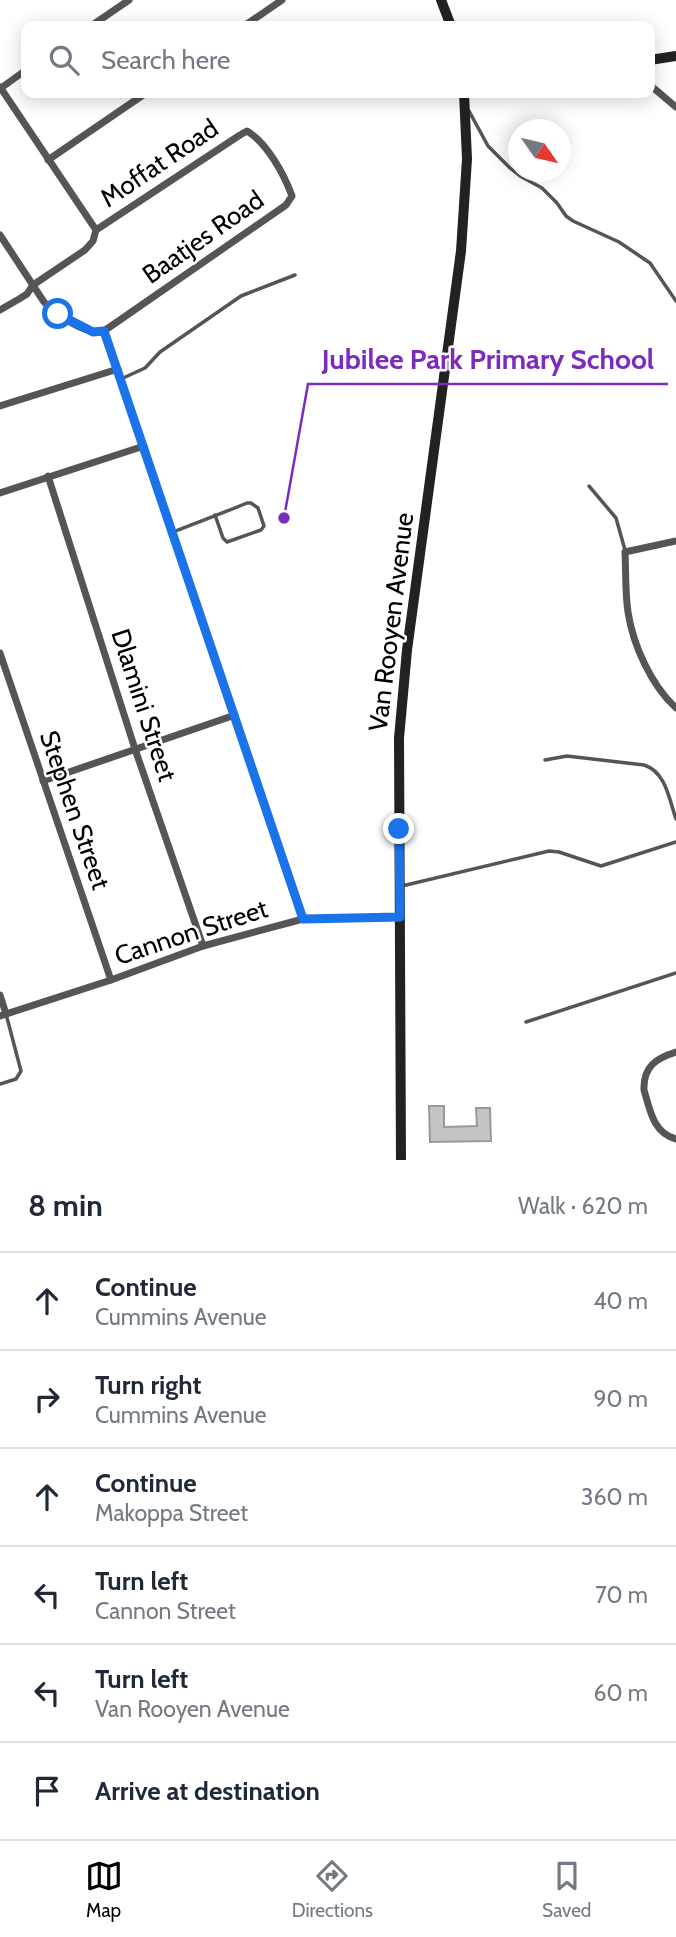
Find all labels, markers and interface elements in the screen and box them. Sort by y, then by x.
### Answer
search box [21,21,655,98]
icon: search [45,41,83,79]
text: Search here [101,44,230,76]
street label: Moffat Road [94,112,224,214]
north arrow [508,119,571,182]
street label: Baatjes Road [136,184,270,290]
route start [42,298,73,329]
callout: Jubilee Park Primary School [308,335,668,384]
text: Jubilee Park Primary School [321,342,654,376]
street label: Van Rooyen Avenue [362,511,420,733]
street label: Dlamini Street [104,625,184,785]
street label: Stephen Street [33,726,117,894]
route end [383,813,414,844]
street label: Cannon Street [110,892,272,972]
text: 8 min [28,1187,103,1224]
text: Walk · 620 m [518,1192,648,1220]
text: Continue [95,1271,197,1303]
icon: ahead [28,1282,66,1320]
text: 40 m [593,1287,648,1315]
text: Cummins Avenue [95,1303,267,1331]
text: Turn right [95,1369,201,1401]
icon: right [28,1380,66,1418]
text: 90 m [594,1385,648,1413]
text: Cummins Avenue [95,1401,267,1429]
text: Continue [95,1467,197,1499]
icon: ahead [28,1478,66,1516]
text: 360 m [581,1483,648,1511]
text: Makoppa Street [95,1499,248,1527]
text: Turn left [95,1565,188,1597]
icon: left [28,1576,66,1614]
text: 70 m [595,1581,648,1609]
text: Cannon Street [95,1597,236,1625]
text: Turn left [95,1663,188,1695]
icon: left [28,1674,66,1712]
text: 60 m [594,1679,648,1707]
text: Van Rooyen Avenue [95,1695,290,1723]
icon: arrive [28,1772,66,1810]
text: Arrive at destination [95,1775,320,1807]
tab: Map [85,1857,123,1922]
tab: Directions [292,1857,373,1922]
tab: Saved [542,1857,591,1922]

